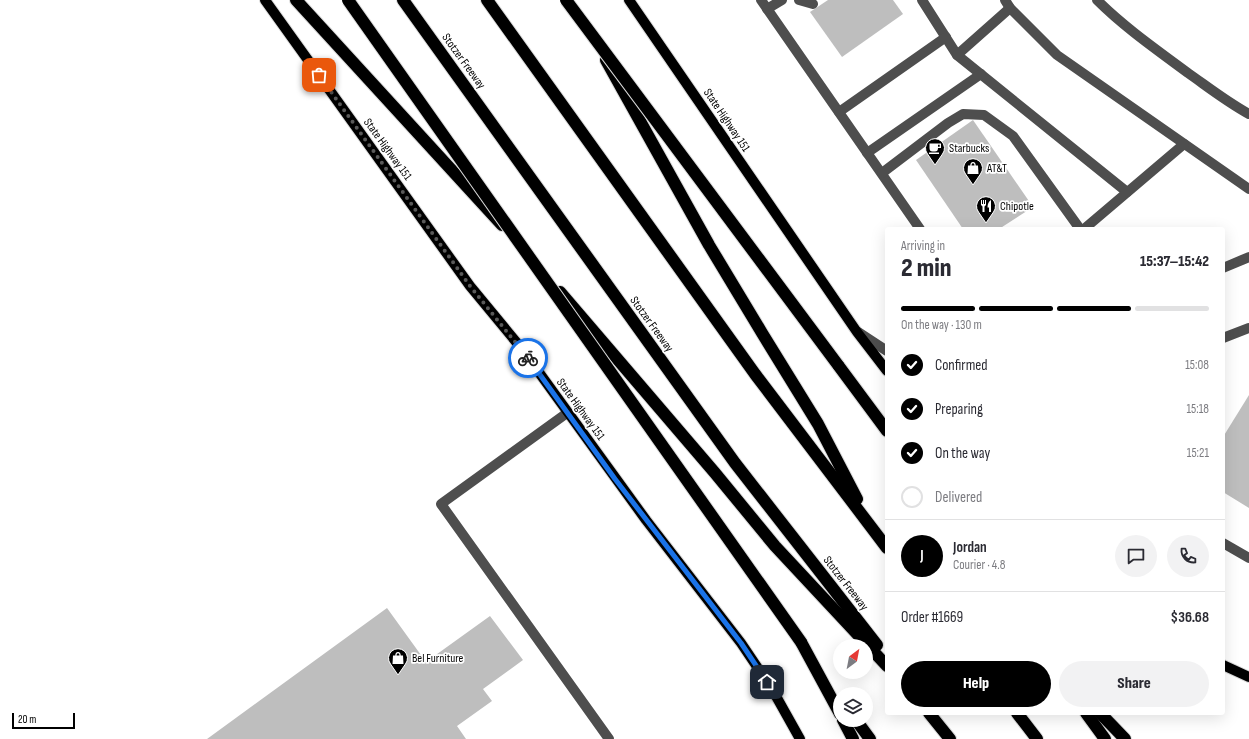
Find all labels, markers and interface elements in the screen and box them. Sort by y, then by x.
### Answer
street label: Stotzer Freeway [438,31,489,92]
pin [302,58,336,92]
icon: bag [308,64,330,86]
street label: State Highway 151 [700,86,754,155]
street label: State Highway 151 [360,115,416,184]
cafe icon: Starbucks [924,137,946,165]
place label: Starbucks [949,141,989,156]
shop icon: AT&T [962,157,984,185]
place label: AT&T [986,161,1007,176]
restaurant icon: Chipotle [975,195,997,223]
place label: Chipotle [1000,199,1034,214]
text: Arriving in [901,238,945,254]
text: 15:37–15:42 [1140,252,1209,271]
text: 2 min [901,253,951,284]
street label: Stotzer Freeway [626,294,677,355]
text: On the way · 130 m [901,317,982,333]
courier [508,338,548,378]
icon: bike [517,347,539,369]
icon: check [901,354,923,376]
text: Confirmed [935,356,988,375]
text: 15:08 [1185,357,1209,373]
street label: State Highway 151 [553,375,609,444]
icon: check [901,398,923,420]
text: Preparing [935,400,983,419]
text: 15:18 [1187,401,1209,417]
icon: check [901,442,923,464]
text: On the way [935,444,990,463]
text: 15:21 [1187,445,1209,461]
text: Delivered [935,488,982,507]
button: chat [1115,535,1157,577]
button: phone [1167,535,1209,577]
text: Jordan [953,538,987,557]
text: J [920,546,924,565]
street label: Stotzer Freeway [820,553,872,614]
text: Courier · 4.8 [953,557,1005,573]
text: Order #1669 [901,608,963,627]
text: $36.68 [1171,608,1209,627]
north arrow [833,639,873,679]
map controls [833,639,873,727]
shop icon: Bel Furniture [387,647,409,675]
place label: Bel Furniture [412,651,464,666]
button: Help [901,661,1051,707]
button: Share [1059,661,1209,707]
pin [750,665,784,699]
icon: home [756,671,778,693]
button: layers [833,687,873,727]
scale bar [12,711,75,730]
text: 20 m [18,713,36,726]

